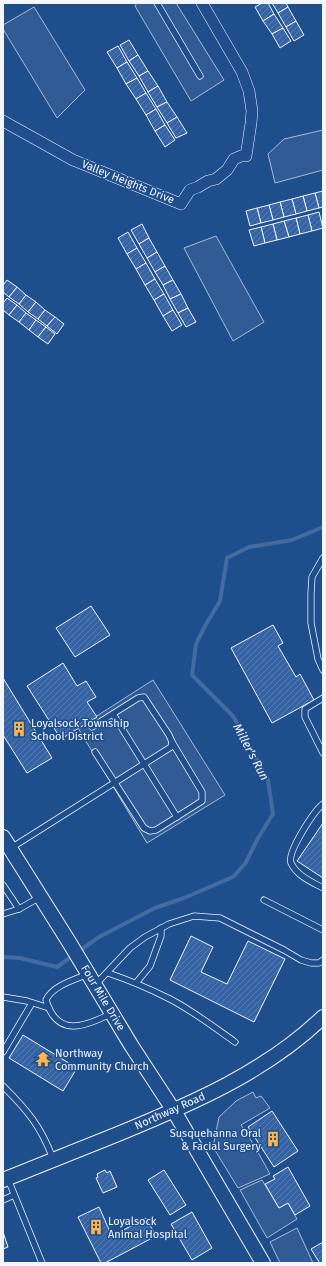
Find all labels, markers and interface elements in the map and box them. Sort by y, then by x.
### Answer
street label: Valley Heights Drive [80,157,176,207]
place label: Loyalsock Township School District [31,717,129,743]
building icon: Loyalsock Township School District [10,720,28,738]
water label: Miller's Run [230,721,272,783]
street label: Four Mile Drive [78,963,128,1033]
place label: Northway Community Church [55,1047,149,1073]
temple icon: Northway Community Church [34,1050,52,1068]
street label: Northway Road [133,1090,207,1132]
place label: Susquehanna Oral & Facial Surgery [170,1127,262,1153]
building icon: Susquehanna Oral & Facial Surgery [264,1130,282,1148]
place label: Loyalsock Animal Hospital [108,1215,187,1241]
building icon: Loyalsock Animal Hospital [87,1218,105,1236]

